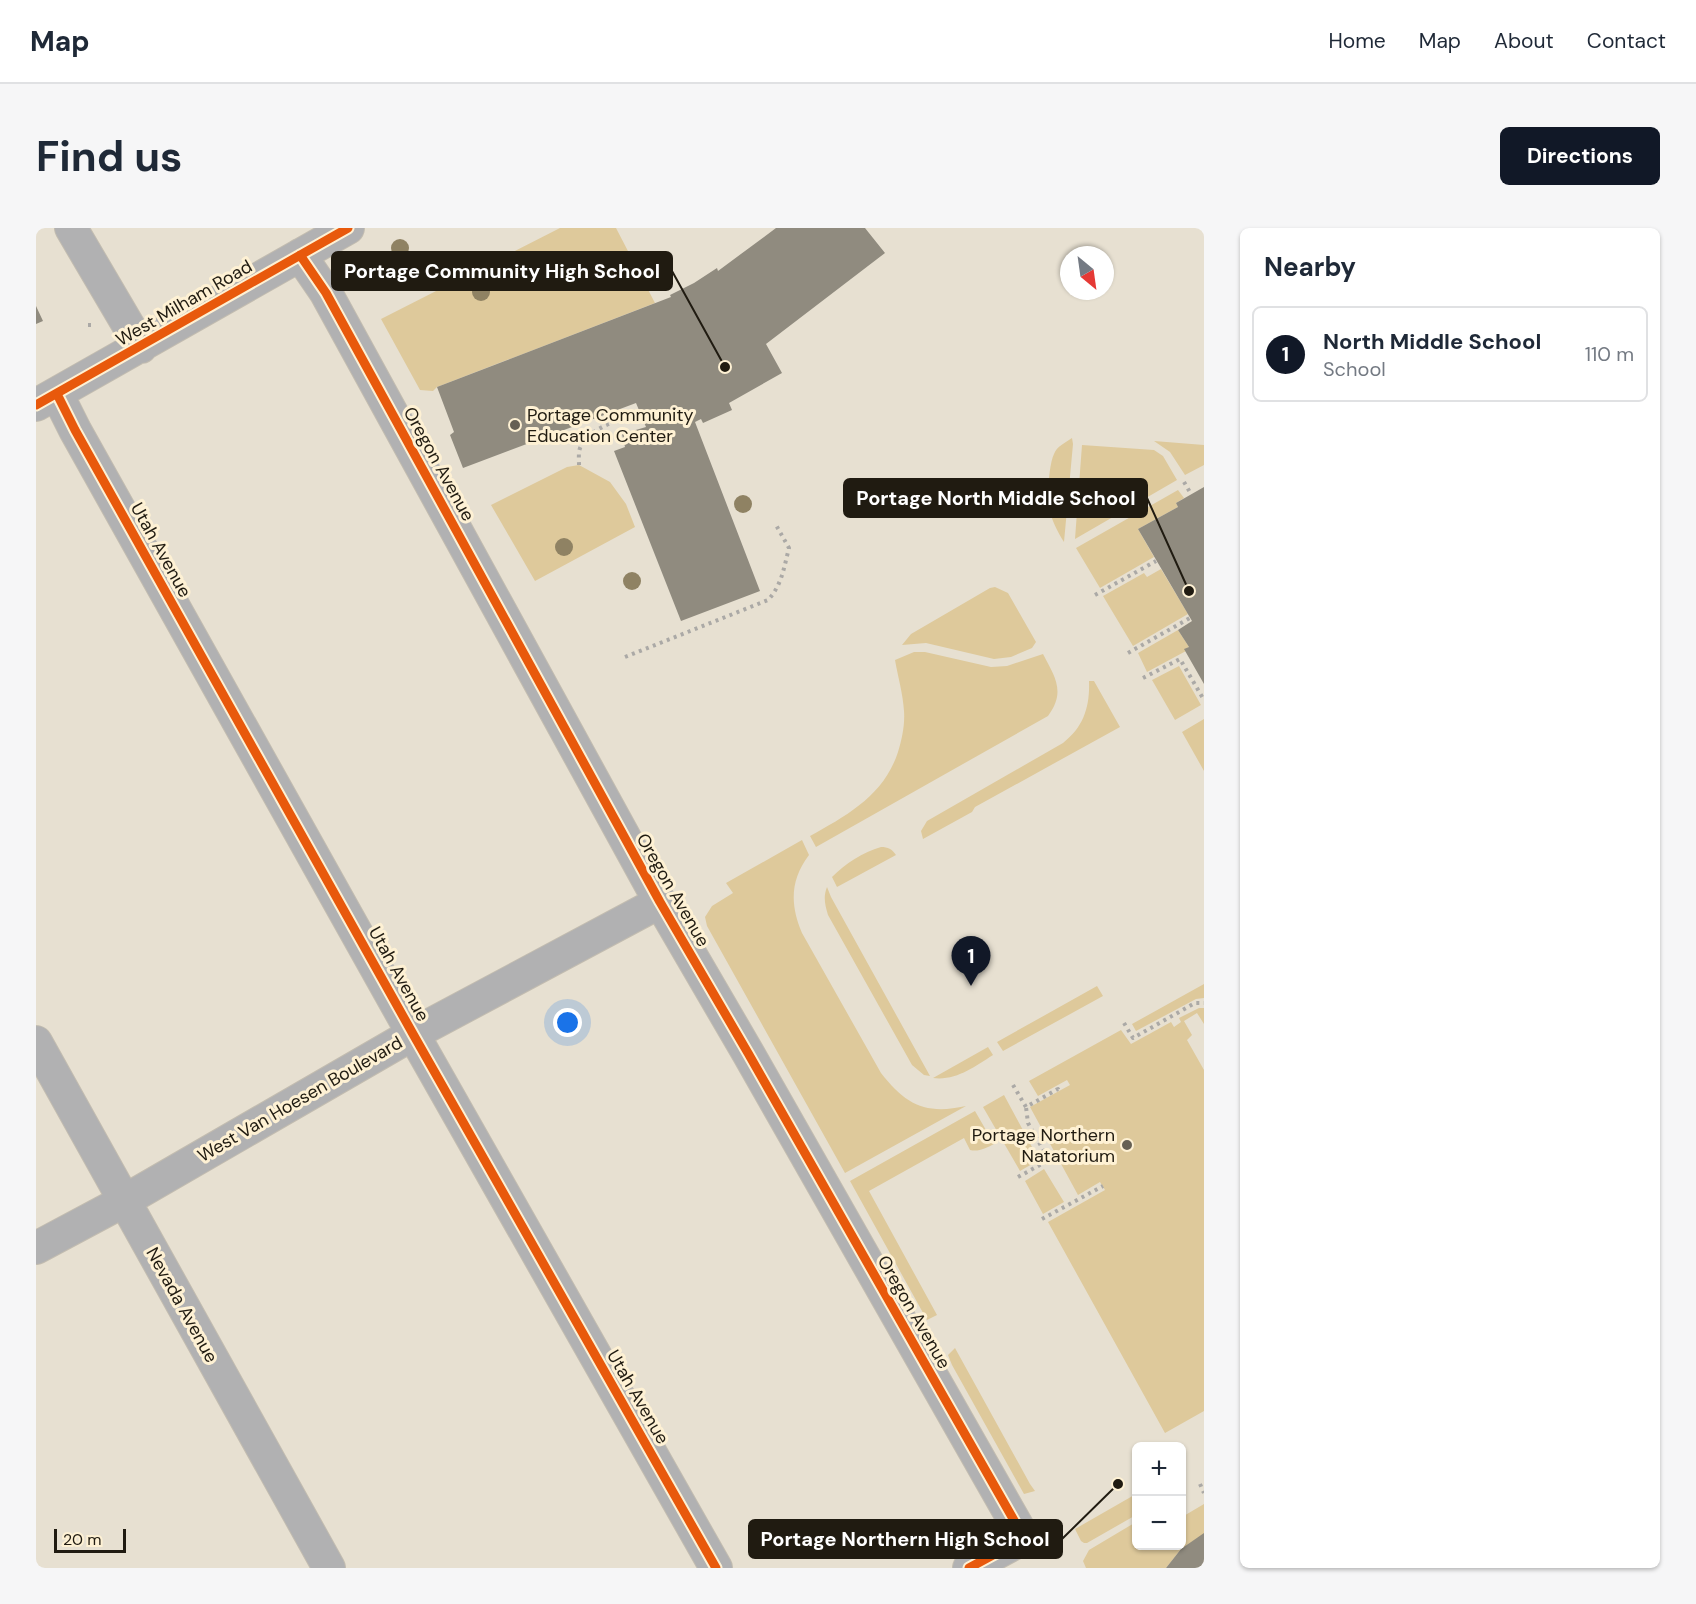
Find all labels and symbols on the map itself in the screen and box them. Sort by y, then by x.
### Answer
north arrow [1060,246,1114,300]
callout: Portage Community High School [332,252,672,290]
street label: West Milham Road [112,254,256,352]
text: Portage Community High School [344,258,660,284]
street label: Oregon Avenue [398,403,480,525]
place label: Portage Community Education Center [527,403,693,448]
marker: Portage Community Education Center [508,418,522,432]
callout: Portage North Middle School [844,479,1147,517]
text: Portage North Middle School [856,485,1136,511]
street label: Utah Avenue [125,498,197,602]
street label: Oregon Avenue [631,829,715,951]
street label: Utah Avenue [363,922,435,1026]
pin: 1 [952,936,990,986]
your location [553,1008,582,1037]
street label: West Van Hoesen Boulevard [193,1030,407,1168]
place label: Portage Northern Natatorium [972,1123,1115,1168]
marker: Portage Northern Natatorium [1120,1138,1134,1152]
street label: Nevada Avenue [140,1243,224,1367]
street label: Oregon Avenue [872,1251,956,1373]
street label: Utah Avenue [601,1346,675,1448]
callout: Portage Northern High School [749,1520,1062,1558]
scale bar [54,1526,126,1554]
text: Portage Northern High School [760,1526,1050,1552]

